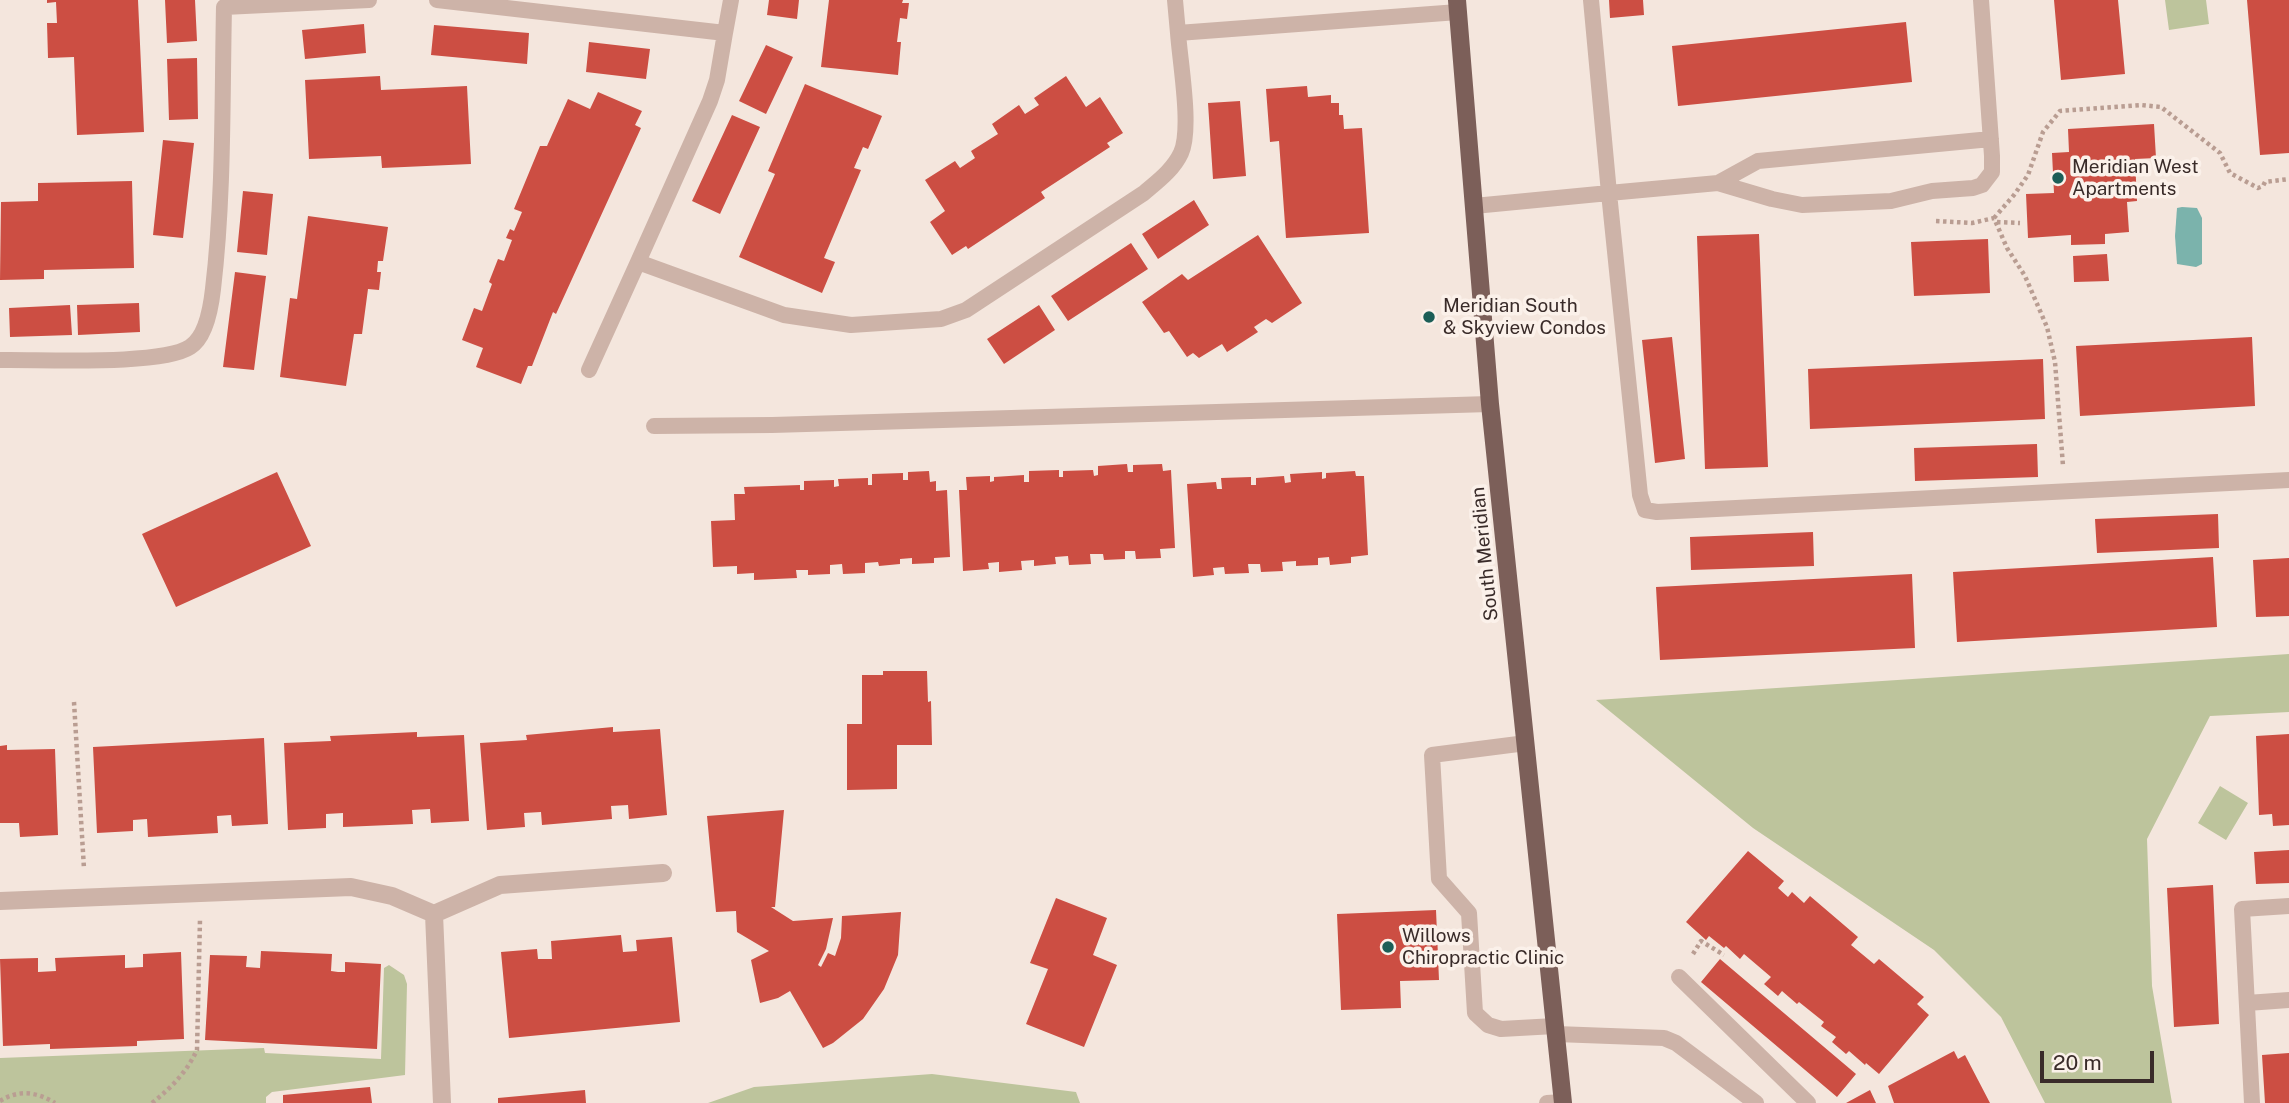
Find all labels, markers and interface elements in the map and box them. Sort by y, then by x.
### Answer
place label: Meridian West Apartments [2072,156,2199,200]
marker: Meridian West Apartments [2050,170,2066,186]
place label: Meridian South & Skyview Condos [1443,295,1606,339]
marker: Meridian South & Skyview Condos [1421,309,1437,325]
street label: South Meridian [1467,486,1503,622]
place label: Willows Chiropractic Clinic [1402,925,1564,969]
marker: Willows Chiropractic Clinic [1380,939,1396,955]
scale bar [2044,1036,2158,1080]
text: 20 m [2053,1050,2102,1075]

